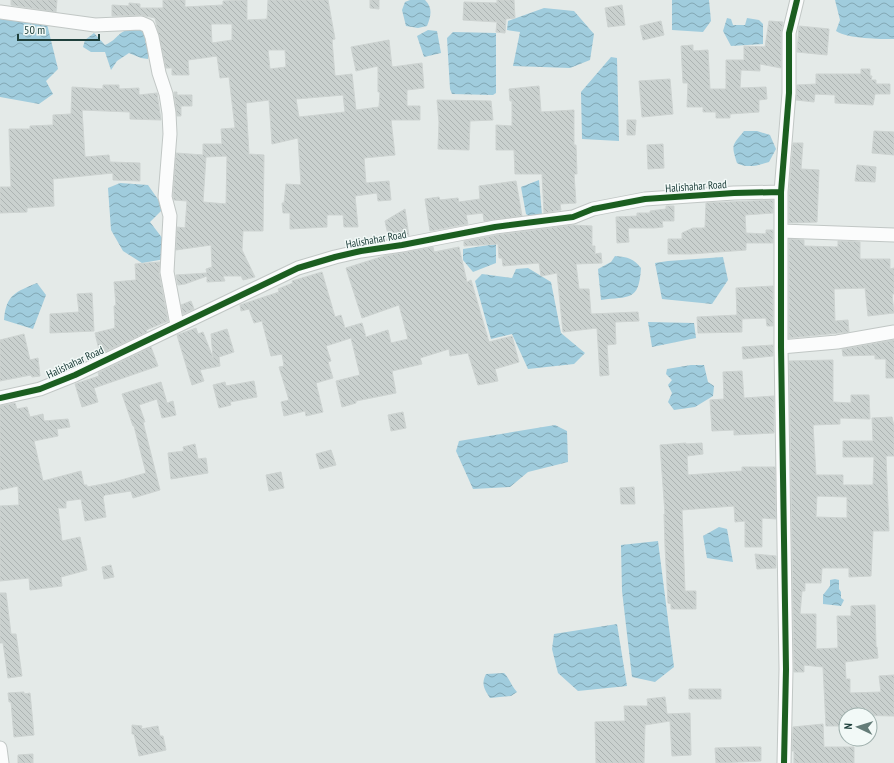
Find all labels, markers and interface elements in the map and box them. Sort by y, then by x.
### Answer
scale bar [18,16,99,42]
text: 50 m [24,22,45,37]
street label: Halishahar Road [665,177,727,195]
street label: Halishahar Road [344,227,408,251]
street label: Halishahar Road [44,343,106,381]
north arrow [838,707,878,747]
text: N [841,723,855,730]

